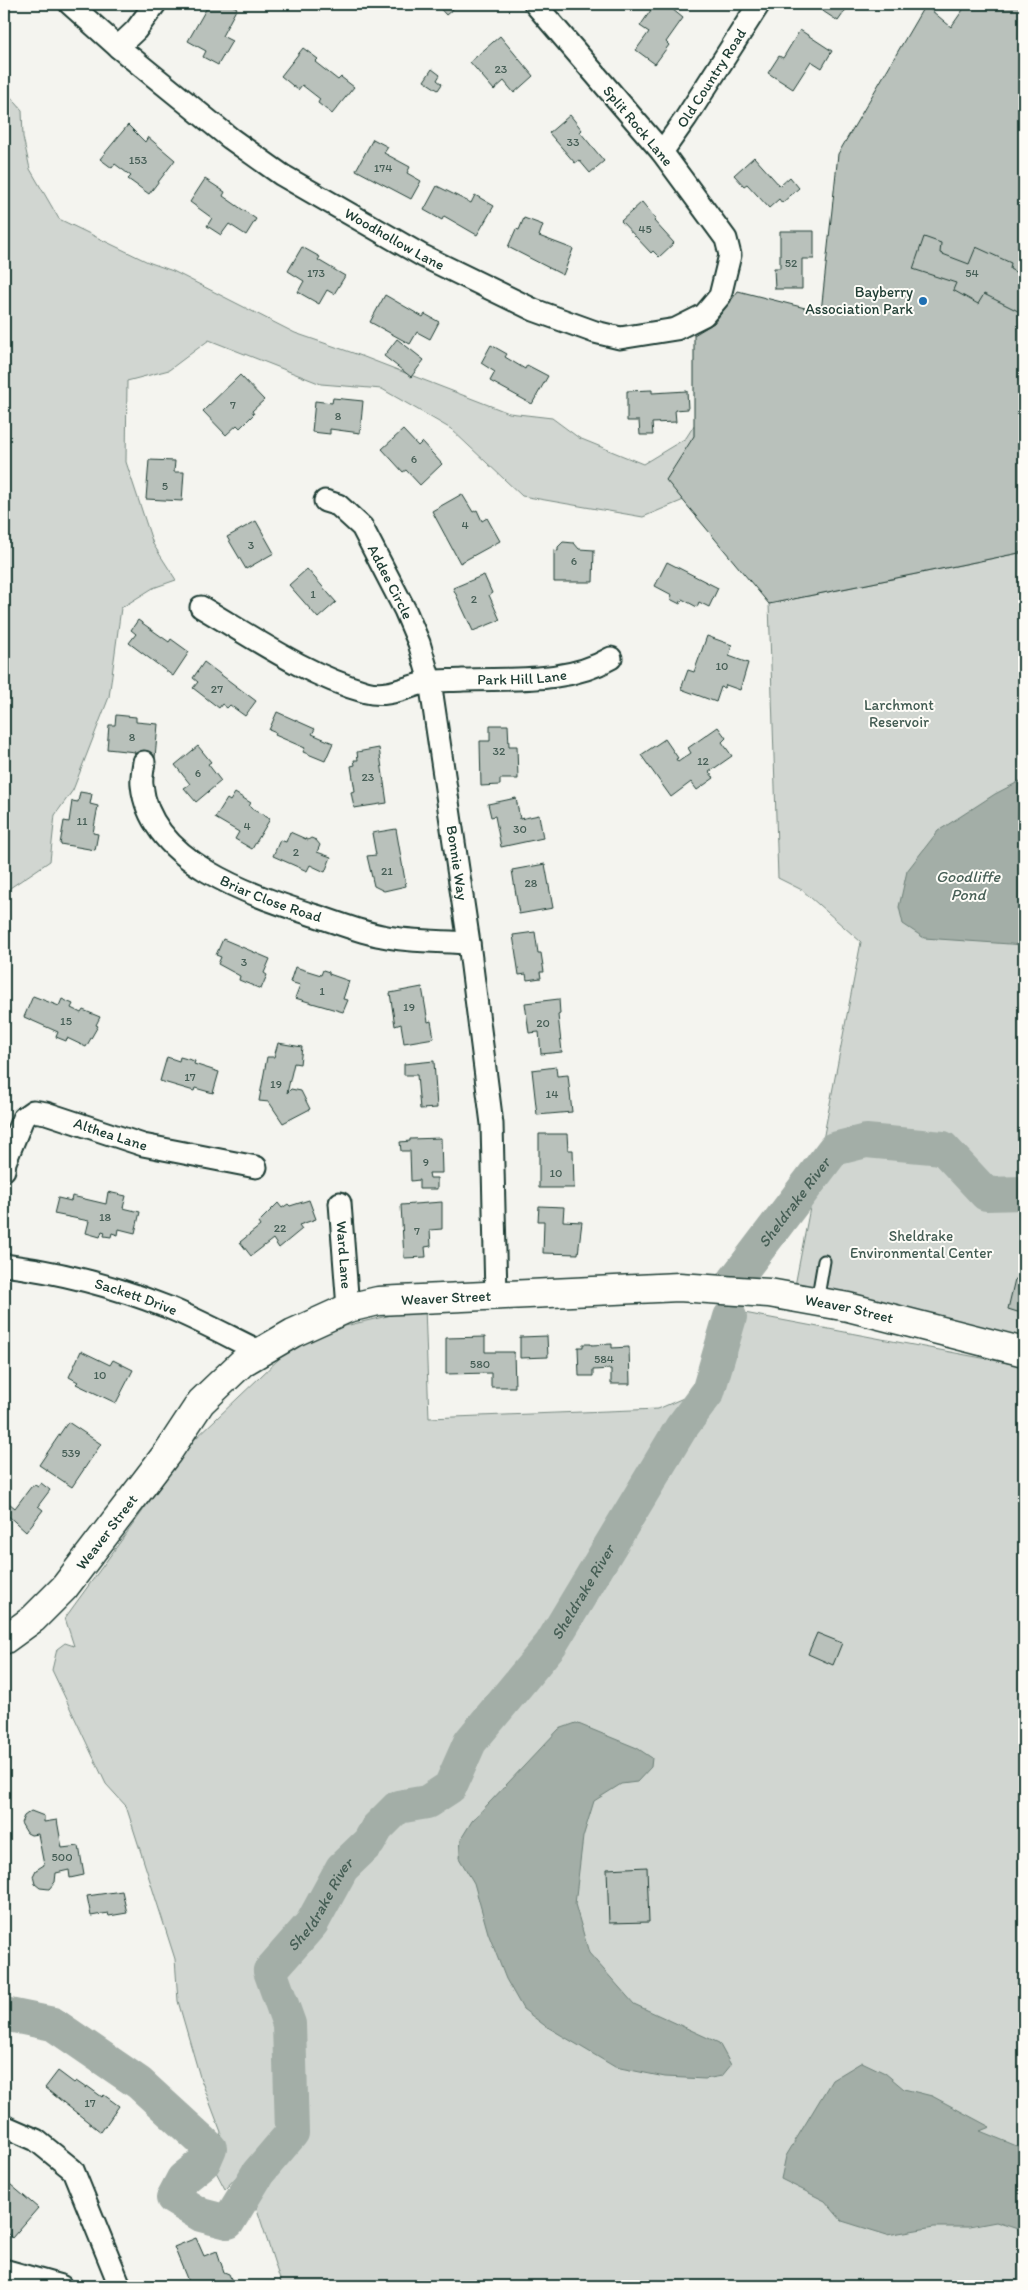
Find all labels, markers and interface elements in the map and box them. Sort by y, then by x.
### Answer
street label: Old Country Road [673,24,750,131]
house number: 23 [495,62,508,76]
street label: Split Rock Lane [599,82,677,170]
house number: 33 [566,135,580,149]
house number: 153 [129,153,148,167]
house number: 174 [374,161,392,175]
street label: Woodhollow Lane [341,204,447,274]
house number: 45 [638,222,652,236]
house number: 52 [785,256,798,270]
house number: 173 [307,266,325,280]
house number: 54 [965,266,979,280]
place label: Bayberry Association Park [805,283,913,318]
marker: Bayberry Association Park [917,295,929,307]
house number: 7 [230,398,236,412]
house number: 8 [335,409,342,423]
house number: 6 [411,452,417,466]
house number: 5 [162,479,168,493]
house number: 4 [461,518,469,532]
house number: 3 [248,538,255,552]
street label: Addee Circle [364,542,417,622]
house number: 6 [571,554,577,568]
house number: 1 [310,587,316,601]
house number: 2 [471,592,478,606]
house number: 10 [716,659,728,673]
street label: Park Hill Lane [477,665,568,689]
house number: 27 [211,682,223,696]
park label: Larchmont Reservoir [864,696,934,731]
house number: 8 [129,730,136,744]
house number: 32 [493,744,506,758]
house number: 12 [697,754,710,768]
house number: 6 [195,766,201,780]
house number: 23 [362,770,375,784]
house number: 11 [76,814,88,828]
house number: 4 [243,819,251,833]
house number: 30 [513,822,527,836]
street label: Bonnie Way [443,824,472,902]
house number: 2 [293,845,300,859]
house number: 21 [381,864,393,878]
water label: Goodliffe Pond [936,867,1001,904]
street label: Briar Close Road [217,871,324,926]
house number: 28 [525,876,538,890]
house number: 3 [241,955,248,969]
house number: 1 [319,984,325,998]
house number: 19 [403,1000,415,1014]
house number: 15 [60,1014,72,1028]
house number: 20 [536,1016,550,1030]
house number: 17 [184,1070,196,1084]
house number: 19 [270,1077,282,1091]
house number: 14 [546,1087,558,1101]
street label: Althea Lane [72,1114,149,1155]
water label: Sheldrake River [754,1153,835,1251]
house number: 9 [423,1155,429,1169]
house number: 10 [550,1166,562,1180]
house number: 18 [99,1210,111,1224]
street label: Ward Lane [332,1220,356,1290]
house number: 22 [274,1221,287,1235]
house number: 7 [414,1224,420,1238]
park label: Sheldrake Environmental Center [850,1227,992,1262]
street label: Sackett Drive [93,1274,180,1319]
street label: Weaver Street [401,1287,492,1309]
street label: Weaver Street [804,1291,896,1327]
house number: 584 [594,1352,614,1366]
house number: 580 [470,1357,490,1371]
house number: 10 [94,1368,106,1382]
house number: 539 [61,1446,81,1460]
street label: Weaver Street [72,1491,141,1573]
water label: Sheldrake River [547,1540,619,1643]
house number: 500 [51,1850,73,1864]
water label: Sheldrake River [283,1853,358,1955]
house number: 17 [84,2096,96,2110]

